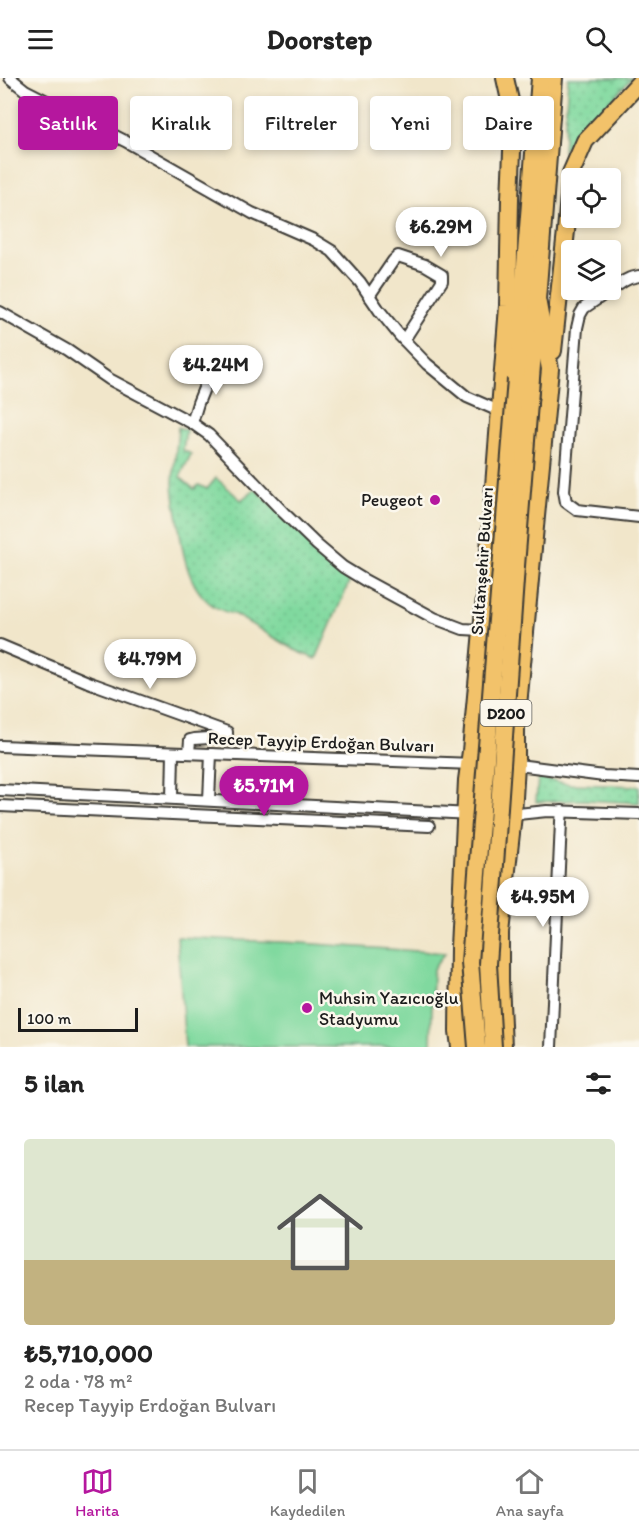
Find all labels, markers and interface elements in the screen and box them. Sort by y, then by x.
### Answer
icon: menu [24,23,57,56]
text: Doorstep [267,23,372,56]
icon: search [582,23,615,56]
chip: Satılık [18,96,118,150]
chip: Kiralık [130,96,232,150]
chip: Filtreler [244,96,358,150]
chip: Yeni [370,96,451,150]
chip: Daire [463,96,554,150]
map controls [561,168,621,300]
button: locate [561,168,621,228]
pin: ₺6.29M [392,207,490,258]
text: ₺6.29M [410,214,472,238]
button: layers [561,240,621,300]
pin: ₺4.24M [167,345,265,396]
text: ₺4.24M [183,352,249,376]
street label: Sultanşehir Bulvarı [466,486,498,636]
place label: Peugeot [361,489,423,511]
marker: Peugeot [428,493,442,507]
pin: ₺4.79M [101,639,199,690]
text: ₺4.79M [118,646,182,670]
road number: D200 [480,700,532,726]
street label: Recep Tayyip Erdoğan Bulvarı [207,727,435,757]
pin: ₺5.71M [215,766,313,817]
text: ₺5.71M [233,773,295,797]
pin: ₺4.95M [494,877,592,928]
text: ₺4.95M [511,884,575,908]
place label: Muhsin Yazıcıoğlu Stadyumu [319,987,459,1030]
marker: Muhsin Yazıcıoğlu Stadyumu [300,1001,314,1015]
scale bar [18,1005,138,1032]
text: 100 m [27,1009,71,1028]
text: 5 ilan [24,1067,84,1099]
icon: filters [582,1067,615,1100]
icon: home [266,1178,374,1286]
text: ₺5,710,000 [24,1337,153,1369]
text: 2 oda · 78 m² [24,1369,132,1393]
text: Recep Tayyip Erdoğan Bulvarı [24,1393,276,1417]
tab: Harita [75,1465,119,1520]
tab: Kaydedilen [270,1465,345,1520]
tab: Ana sayfa [496,1465,564,1520]

